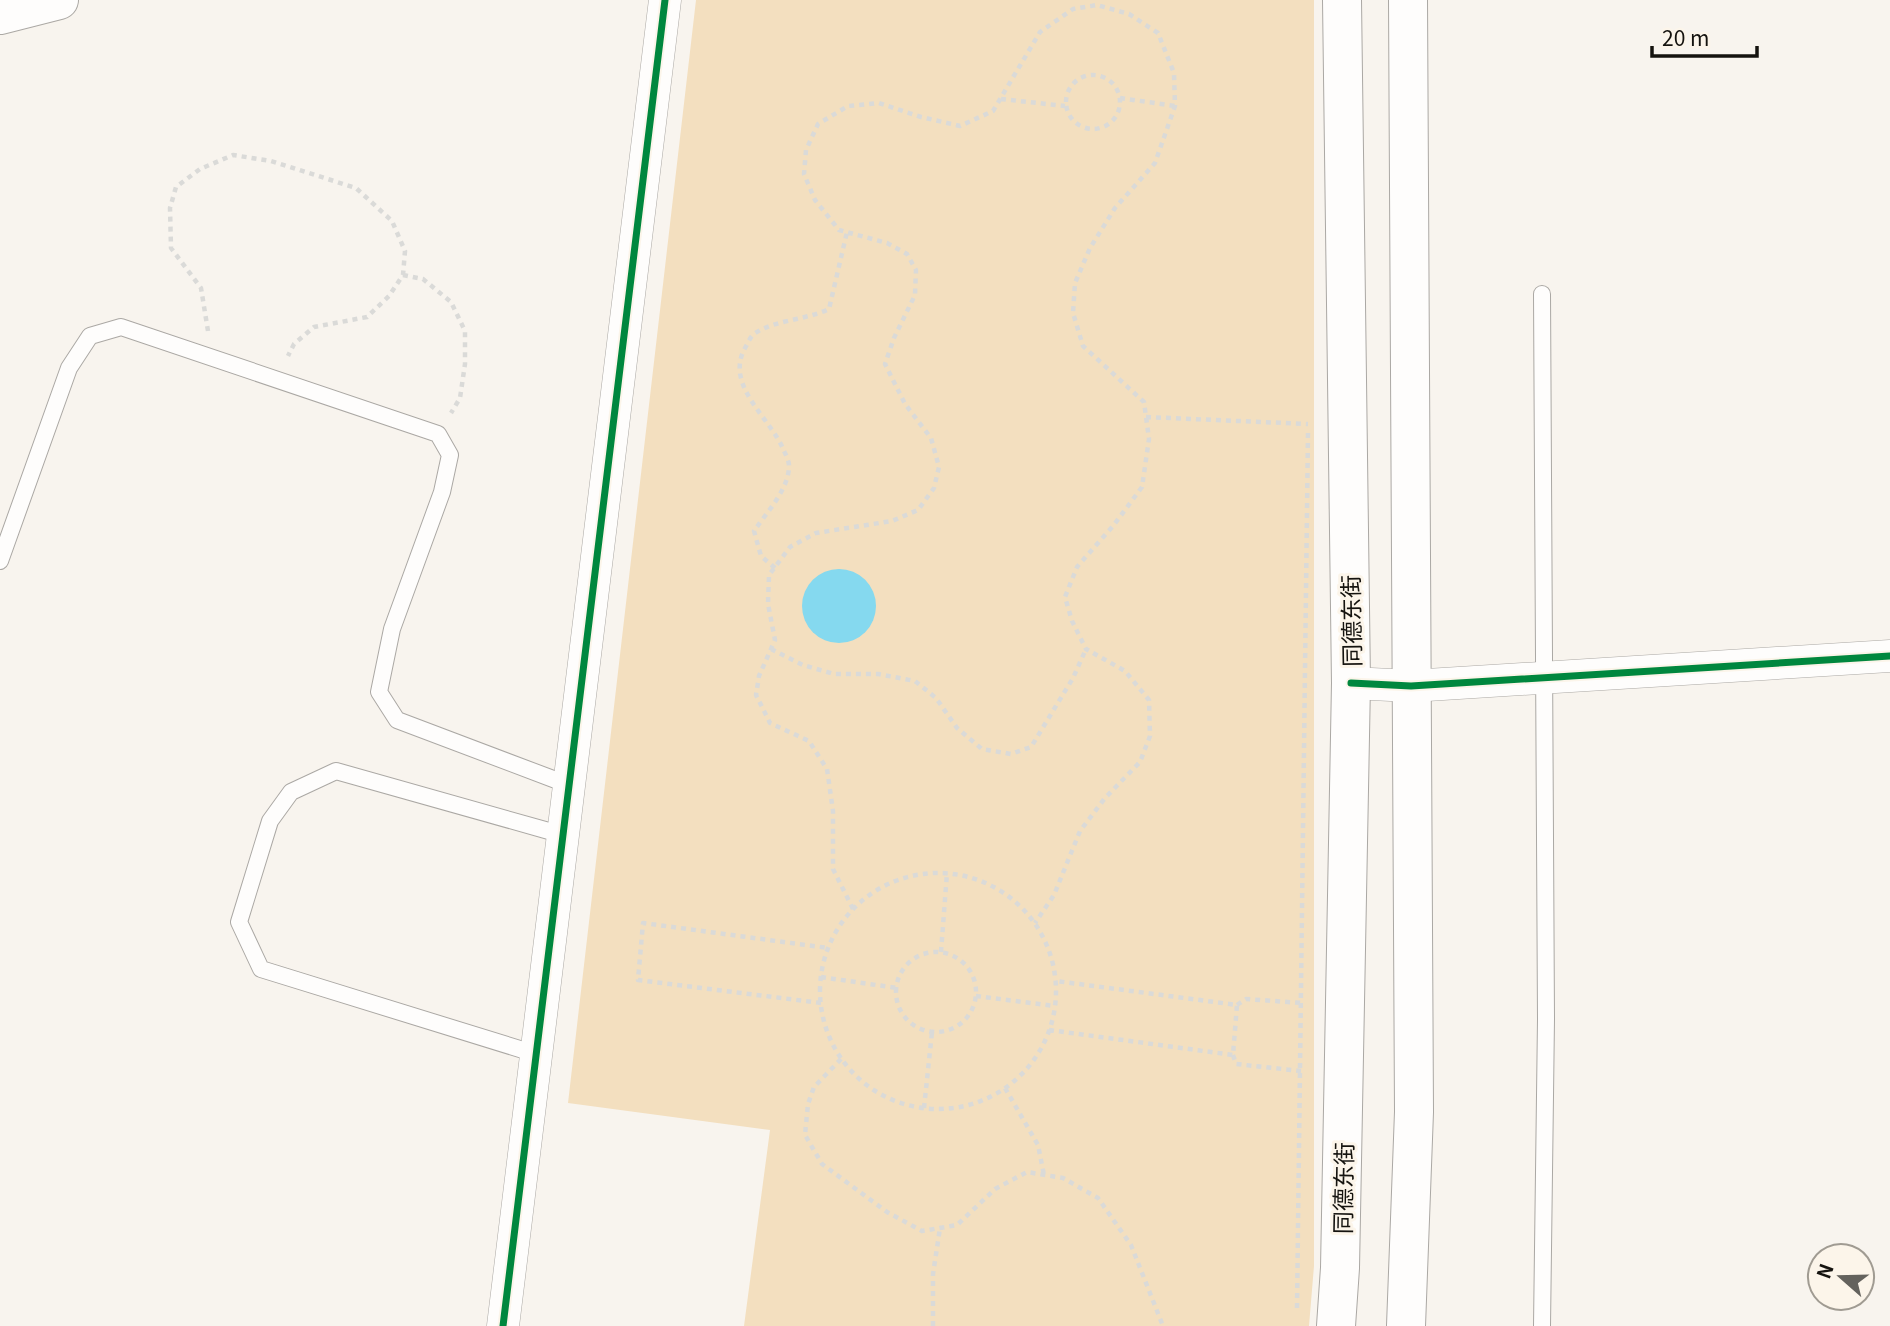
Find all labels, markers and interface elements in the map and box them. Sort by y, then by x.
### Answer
scale bar [1652,14,1757,58]
text: 20 m [1662,22,1709,52]
street label: 同德东街 [1332,575,1368,667]
street label: 同德东街 [1324,1142,1360,1234]
north arrow [1806,1242,1876,1312]
text: N [1808,1259,1839,1282]

